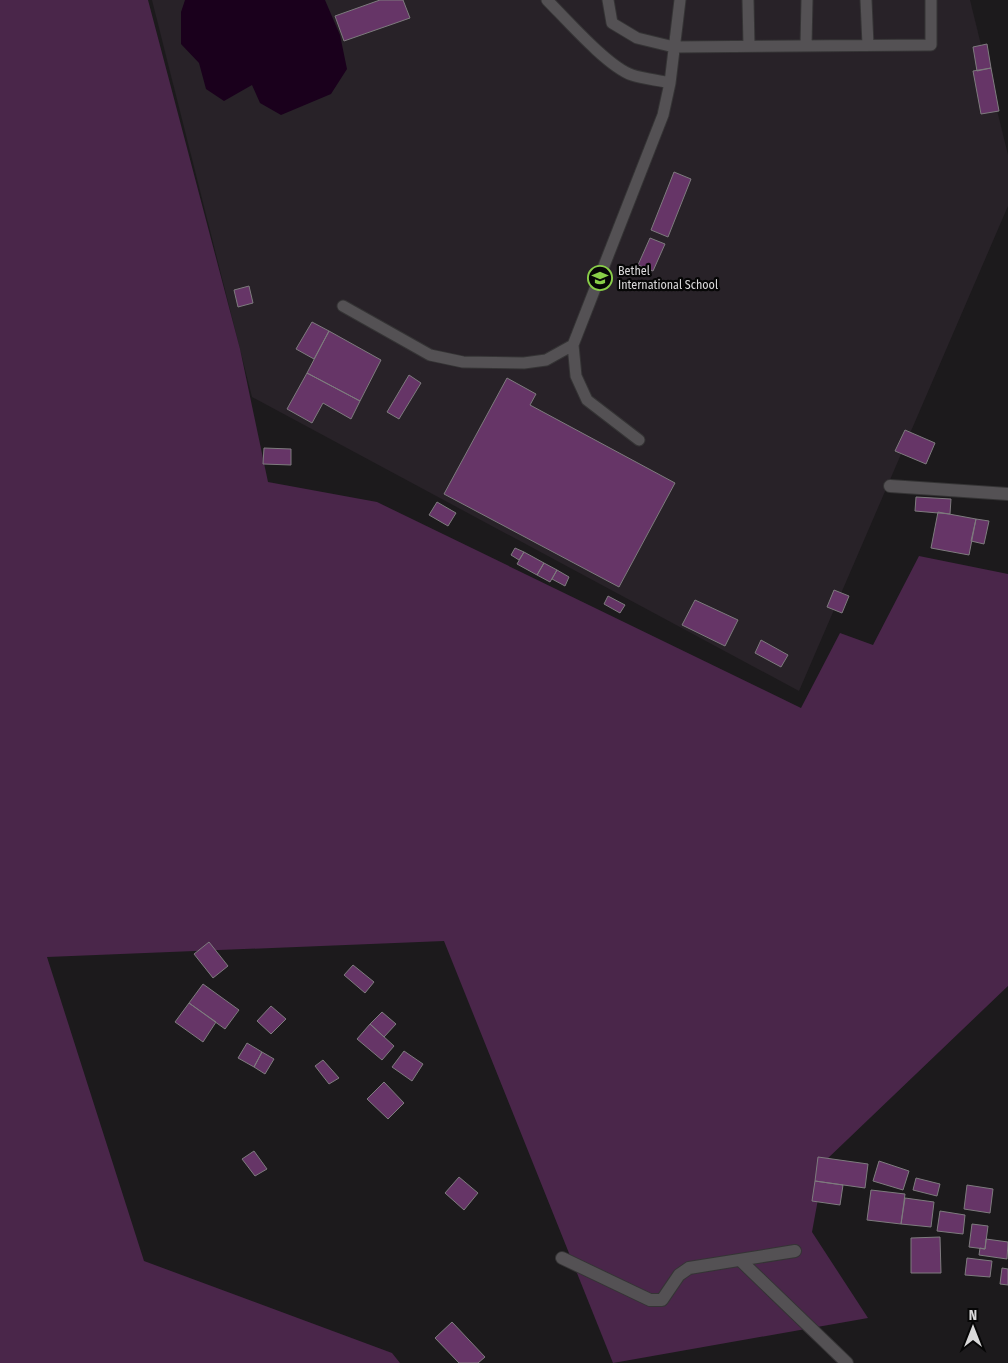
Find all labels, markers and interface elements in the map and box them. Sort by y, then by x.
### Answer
place label: Bethel International School [618,264,718,292]
school or university icon: Bethel International School [587,265,613,291]
north arrow [948,1303,998,1353]
text: N [969,1307,977,1324]

